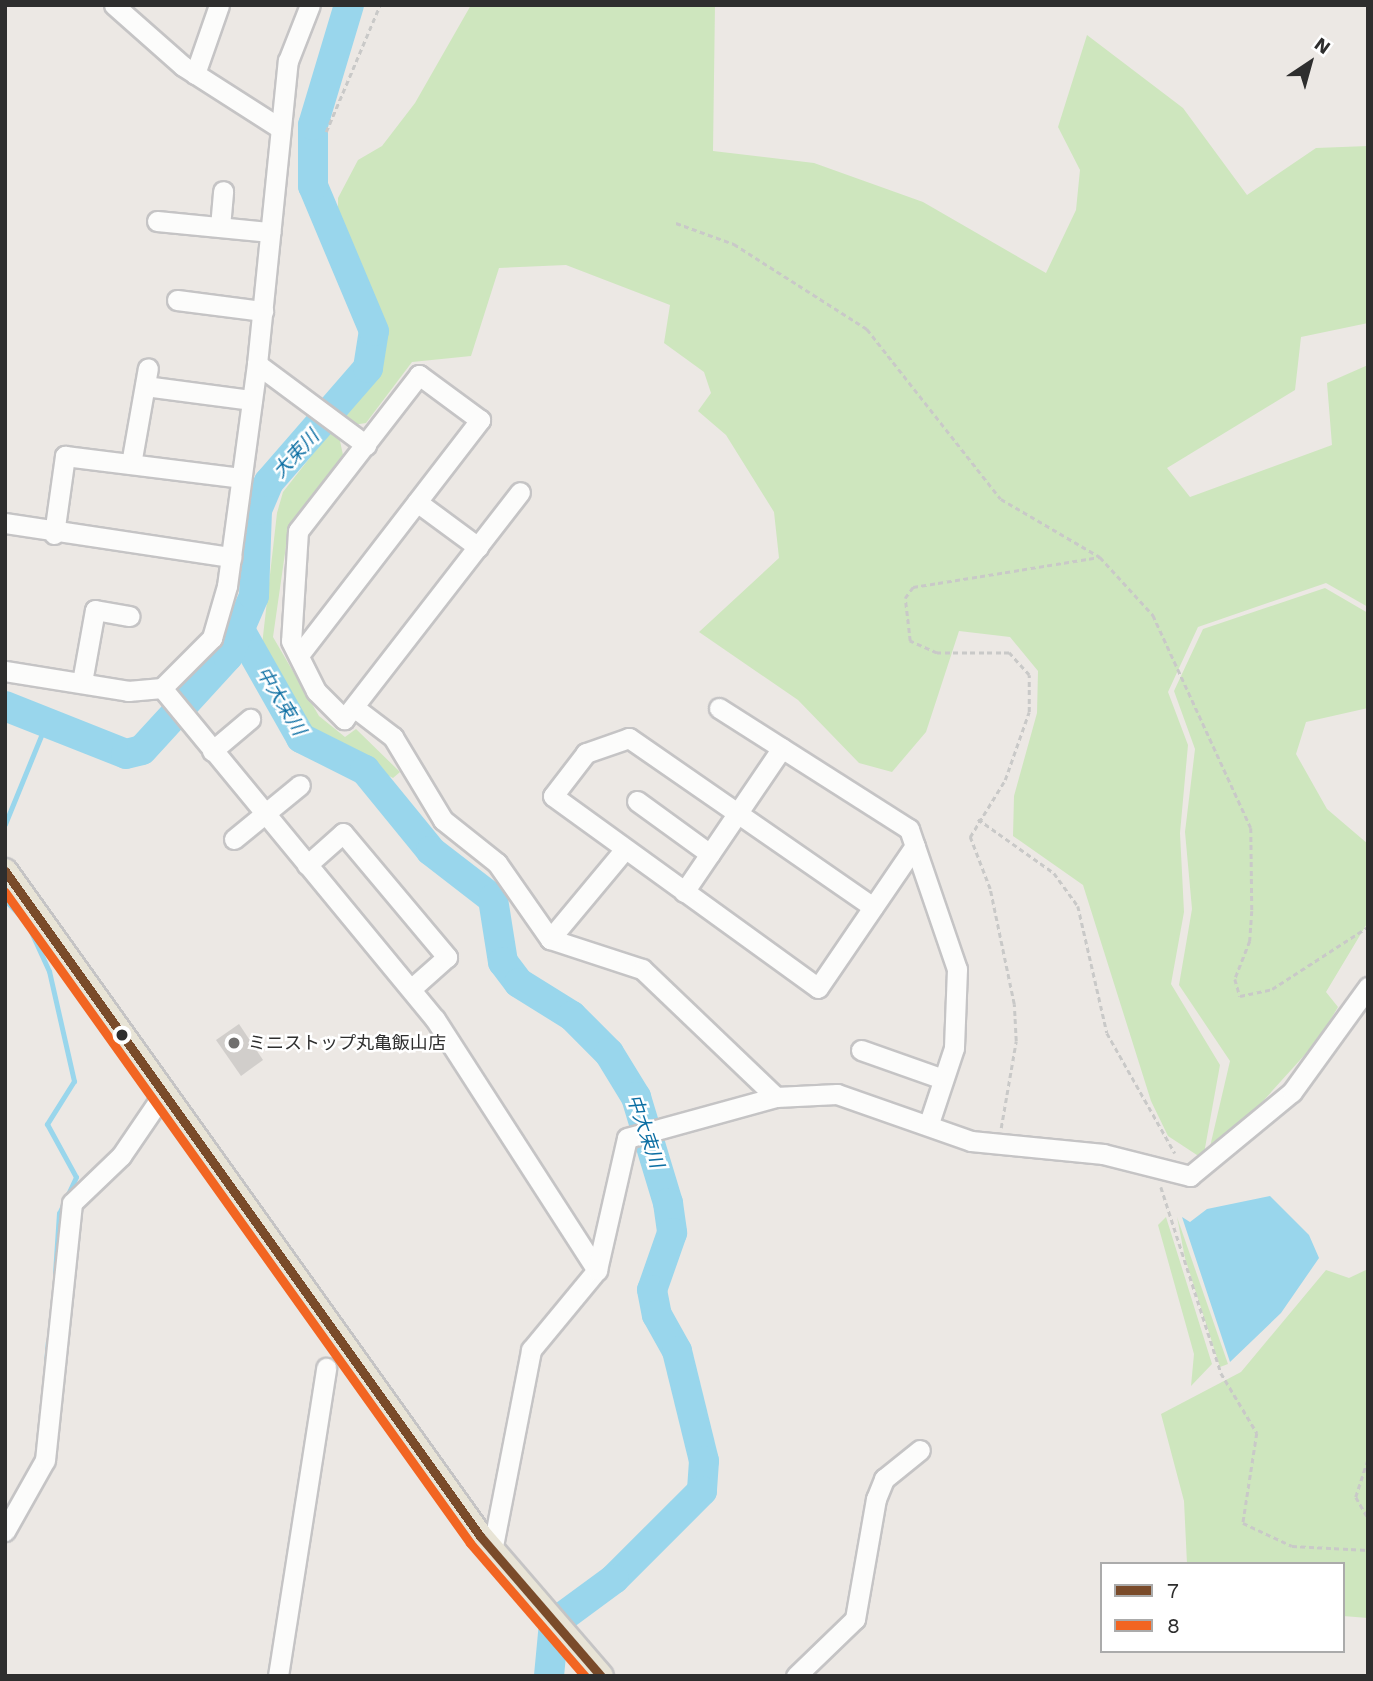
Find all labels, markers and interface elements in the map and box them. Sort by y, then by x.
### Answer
north arrow [1275,28,1345,98]
text: N [1310,32,1335,59]
water label: 大束川 [268,425,324,483]
water label: 中大束川 [252,663,310,739]
unlabelled marker [115,1028,129,1042]
place label: ミニストップ丸亀飯山店 [248,1032,446,1054]
marker: ミニストップ丸亀飯山店 [226,1035,242,1051]
water label: 中大束川 [622,1091,668,1171]
legend [1100,1562,1345,1653]
text: 7 [1167,1578,1179,1603]
text: 8 [1167,1613,1180,1638]

